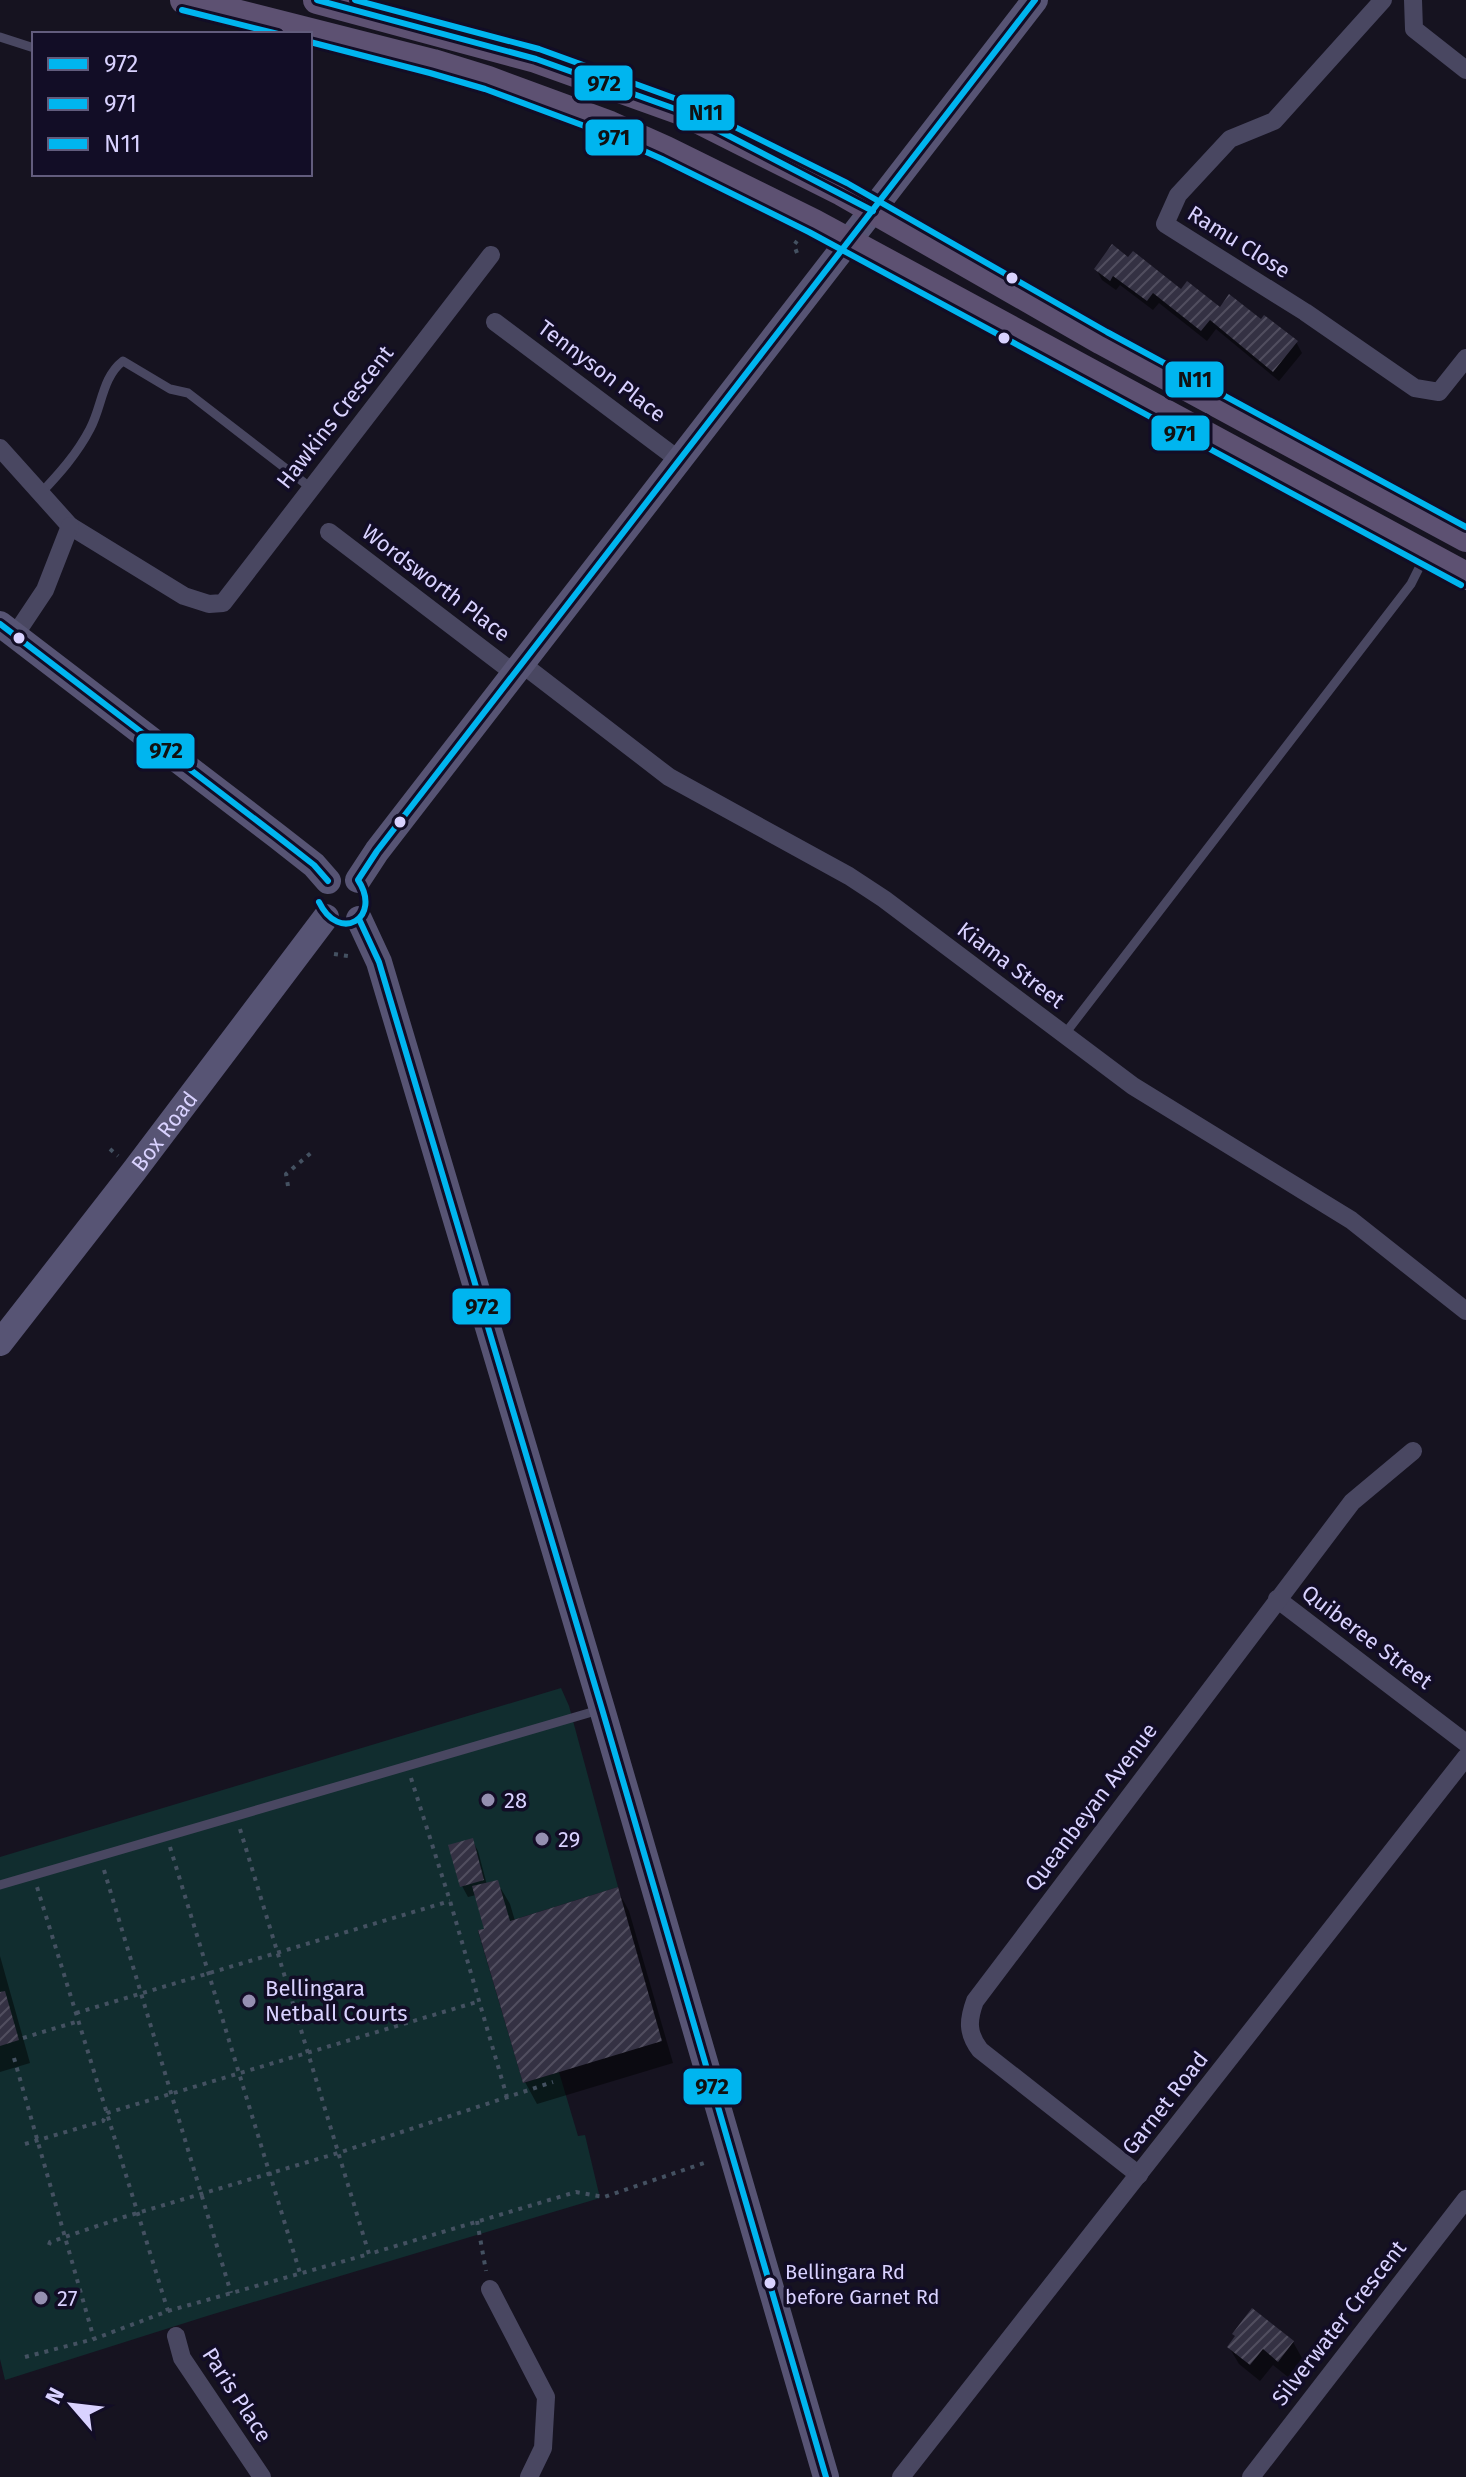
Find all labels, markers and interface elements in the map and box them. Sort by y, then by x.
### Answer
legend [32,32,312,176]
text: 972 [104,50,138,78]
line badge: 972 [573,64,634,102]
text: 972 [587,70,621,97]
text: 971 [104,90,137,118]
line badge: N11 [675,93,736,132]
text: N11 [689,99,723,126]
line badge: 971 [584,118,645,157]
text: 971 [598,124,630,151]
text: N11 [104,130,141,158]
street label: Ramu Close [1183,200,1295,284]
unlabelled marker [1004,270,1020,286]
street label: Tennyson Place [533,314,671,428]
unlabelled marker [996,330,1012,346]
street label: Hawkins Crescent [271,340,399,494]
line badge: N11 [1164,360,1225,399]
text: N11 [1178,366,1212,393]
line badge: 971 [1150,414,1211,452]
text: 971 [1164,420,1196,447]
street label: Wordsworth Place [357,518,515,648]
unlabelled marker [11,630,27,646]
line badge: 972 [135,732,196,770]
text: 972 [149,737,183,764]
unlabelled marker [392,814,408,830]
street label: Kiama Street [952,916,1070,1014]
street label: Box Road [125,1086,203,1177]
line badge: 972 [451,1287,512,1326]
text: 972 [465,1293,499,1320]
street label: Quiberee Street [1296,1579,1438,1695]
street label: Queanbeyan Avenue [1019,1717,1163,1897]
place label: 28 [504,1787,527,1814]
marker: 28 [479,1791,497,1809]
place label: 29 [558,1826,580,1853]
marker: 29 [533,1830,551,1848]
place label: Bellingara Netball Courts [265,1975,408,2027]
marker: Bellingara Netball Courts [240,1992,258,2010]
street label: Garnet Road [1116,2046,1214,2160]
line badge: 972 [682,2067,743,2106]
text: 972 [695,2073,729,2100]
street label: Silverwater Crescent [1266,2235,1412,2411]
place label: Bellingara Rd before Garnet Rd [785,2260,939,2309]
marker: Bellingara Rd before Garnet Rd [762,2275,778,2291]
place label: 27 [57,2285,78,2312]
marker: 27 [32,2289,50,2307]
street label: Paris Place [196,2343,278,2447]
north arrow [32,2365,112,2445]
text: N [39,2383,70,2409]

